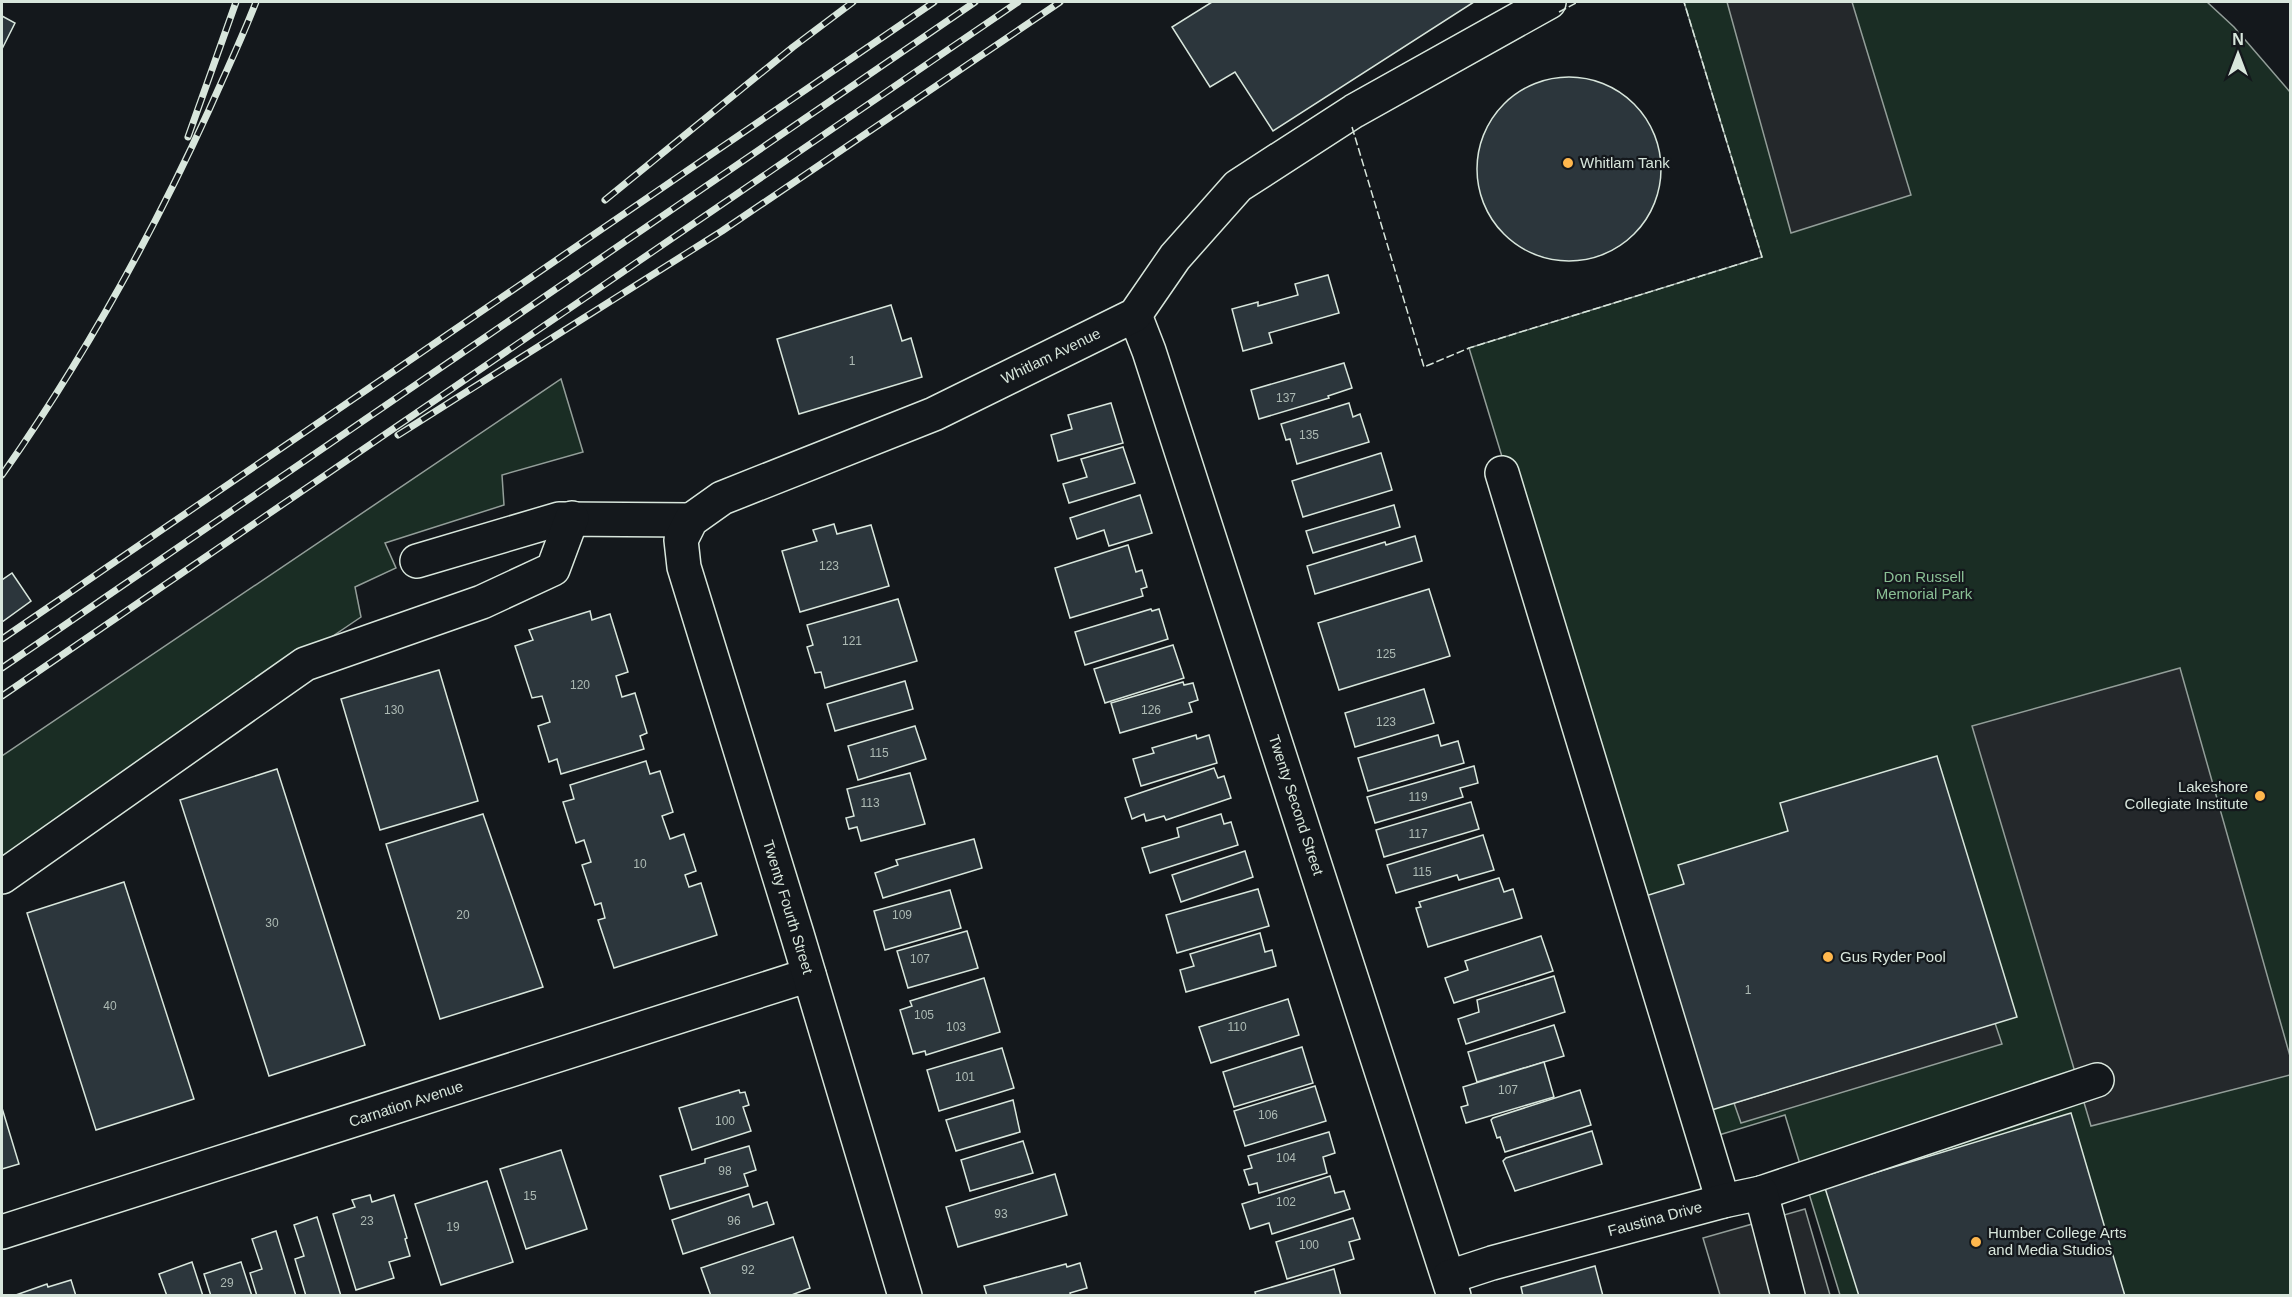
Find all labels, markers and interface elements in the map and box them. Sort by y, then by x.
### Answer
north arrow [2208,24,2268,84]
text: N [2232,31,2244,48]
place label: Whitlam Tank [1580,154,1670,171]
marker: Whitlam Tank [1561,156,1575,170]
street label: Whitlam Avenue [998,324,1103,387]
house number: 1 [849,354,856,368]
house number: 137 [1276,391,1296,405]
house number: 135 [1299,428,1319,442]
house number: 123 [819,559,839,573]
park label: Don Russell Memorial Park [1876,568,1973,602]
house number: 121 [842,634,862,648]
house number: 125 [1376,647,1396,661]
house number: 120 [570,678,590,692]
house number: 130 [384,703,404,717]
house number: 126 [1141,703,1161,717]
house number: 123 [1376,715,1396,729]
street label: Twenty Second Street [1266,732,1327,878]
house number: 115 [869,746,889,760]
place label: Lakeshore Collegiate Institute [2125,778,2248,812]
marker: Lakeshore Collegiate Institute [2253,789,2267,803]
house number: 119 [1408,790,1428,804]
house number: 113 [860,796,880,810]
house number: 117 [1408,827,1428,841]
street label: Twenty Fourth Street [760,838,817,977]
house number: 10 [633,857,647,871]
house number: 115 [1412,865,1432,879]
house number: 20 [456,908,470,922]
house number: 109 [892,908,912,922]
house number: 30 [265,916,279,930]
place label: Gus Ryder Pool [1840,948,1946,965]
marker: Gus Ryder Pool [1821,950,1835,964]
house number: 107 [910,952,930,966]
house number: 1 [1745,983,1752,997]
house number: 40 [103,999,117,1013]
house number: 105 [914,1008,934,1022]
house number: 103 [946,1020,966,1034]
house number: 110 [1227,1020,1247,1034]
house number: 101 [955,1070,975,1084]
street label: Carnation Avenue [347,1077,465,1130]
house number: 107 [1498,1083,1518,1097]
house number: 106 [1258,1108,1278,1122]
house number: 100 [715,1114,735,1128]
house number: 104 [1276,1151,1296,1165]
house number: 98 [718,1164,732,1178]
house number: 15 [523,1189,537,1203]
house number: 102 [1276,1195,1296,1209]
street label: Faustina Drive [1606,1198,1704,1239]
house number: 93 [994,1207,1008,1221]
house number: 23 [360,1214,374,1228]
house number: 96 [727,1214,741,1228]
house number: 19 [446,1220,460,1234]
place label: Humber College Arts and Media Studios [1988,1224,2126,1258]
marker: Humber College Arts and Media Studios [1969,1235,1983,1249]
house number: 100 [1299,1238,1319,1252]
house number: 92 [741,1263,755,1277]
house number: 29 [220,1276,234,1290]

